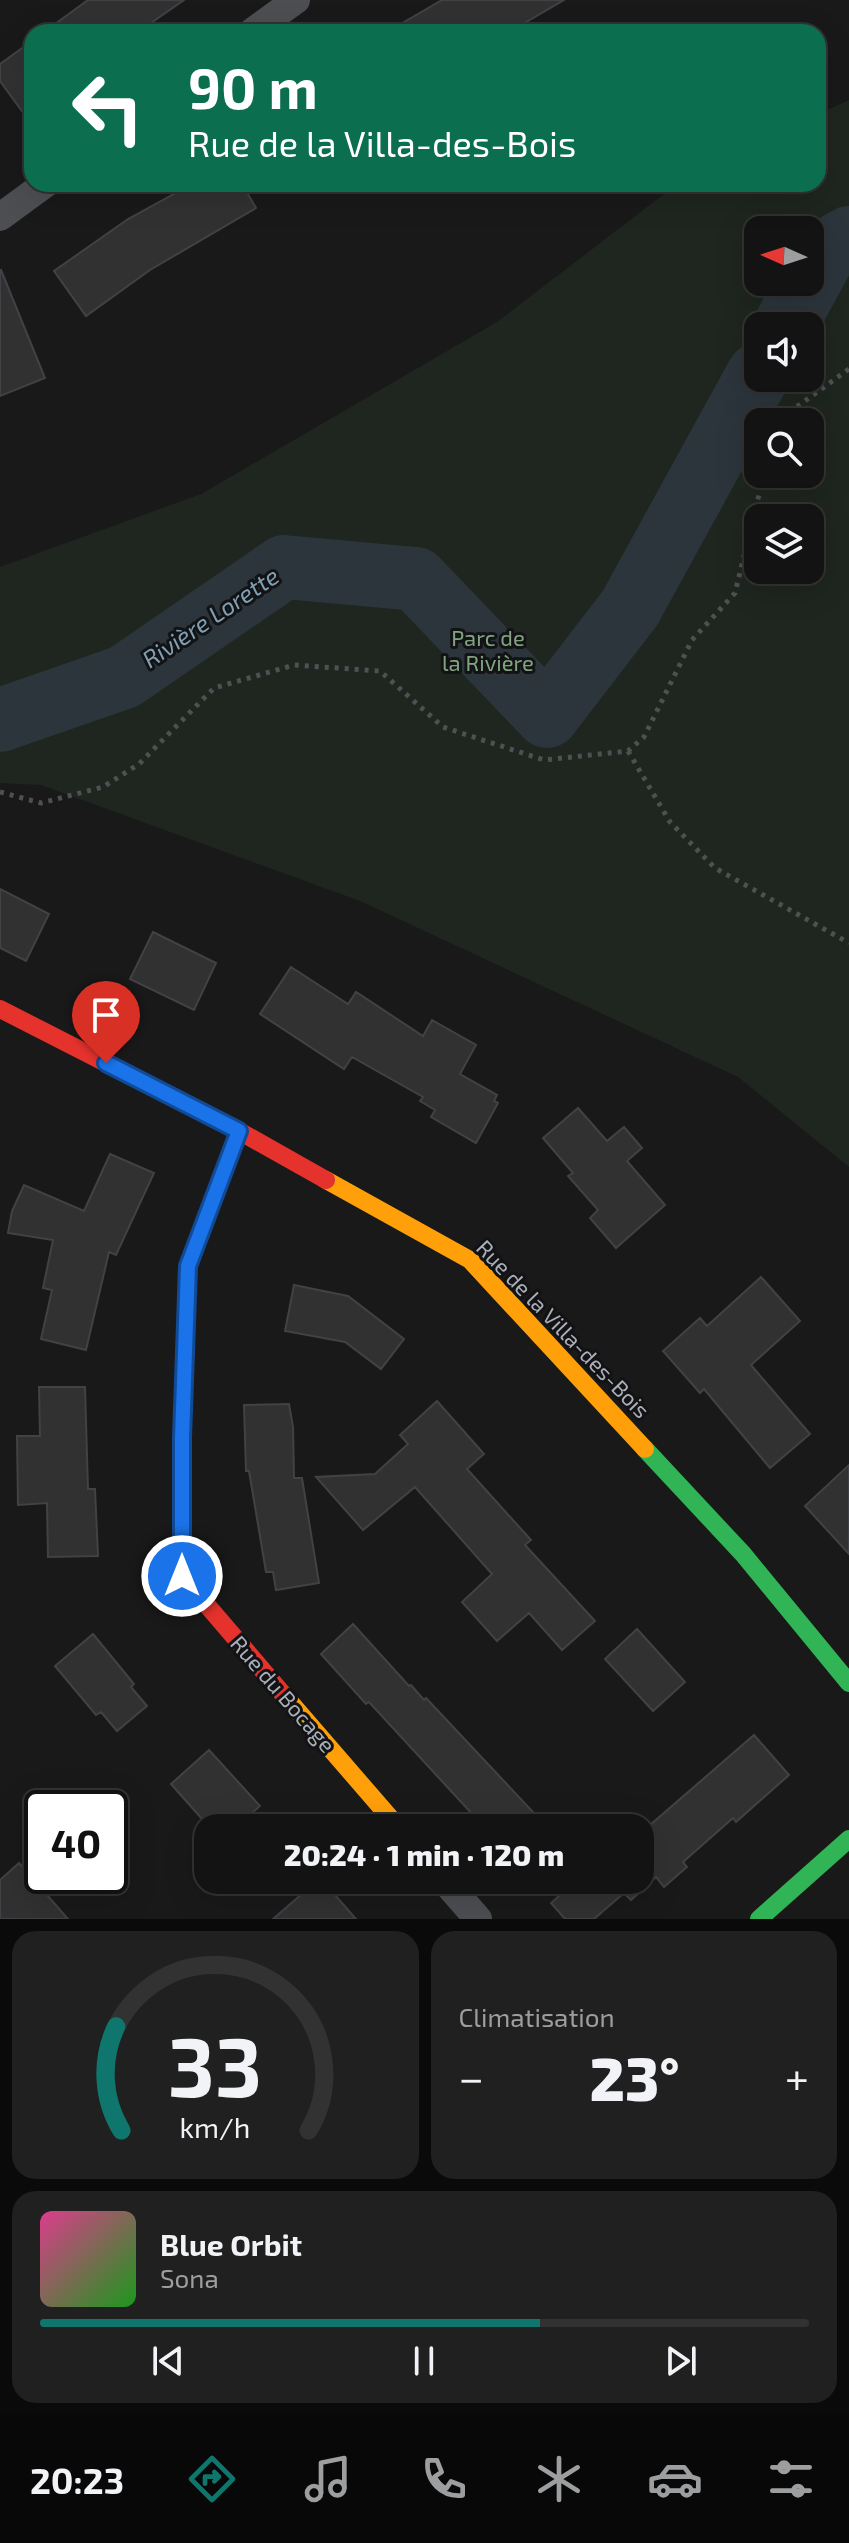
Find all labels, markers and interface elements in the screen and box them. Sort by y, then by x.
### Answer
text: 90 m [188,53,318,120]
icon: left [56,56,160,160]
text: Rue de la Villa-des-Bois [188,121,576,164]
north arrow [744,216,824,296]
map controls [744,216,824,584]
button: sound [744,312,824,392]
button: search [744,408,824,488]
button: layers [744,504,824,584]
water label: Rivière Lorette [136,560,284,673]
park label: Parc de la Rivière [442,624,534,675]
pin [72,981,140,1063]
icon: arrive [84,993,128,1037]
street label: Rue de la Villa-des-Bois [472,1234,655,1423]
position arrow [140,1534,224,1618]
street label: Rue du Bocage [226,1630,341,1757]
speed limit sign: 40 [24,1790,128,1894]
text: 20:24 · 1 min · 120 m [284,1836,564,1872]
text: Climatisation [459,2001,615,2032]
text: 33 [168,2014,262,2114]
text: 23° [590,2041,679,2113]
text: − [459,2050,484,2103]
text: + [785,2050,809,2103]
text: km/h [180,2109,251,2144]
text: Blue Orbit [160,2226,302,2262]
text: Sona [160,2262,219,2293]
icon: previous [146,2339,190,2383]
icon: pause [402,2339,446,2383]
icon: next [659,2339,703,2383]
icon: directions [184,2451,240,2507]
icon: music [300,2451,356,2507]
icon: phone [416,2451,472,2507]
icon: climate [531,2451,587,2507]
icon: car [647,2451,703,2507]
icon: filters [763,2451,819,2507]
text: 20:23 [30,2458,124,2501]

